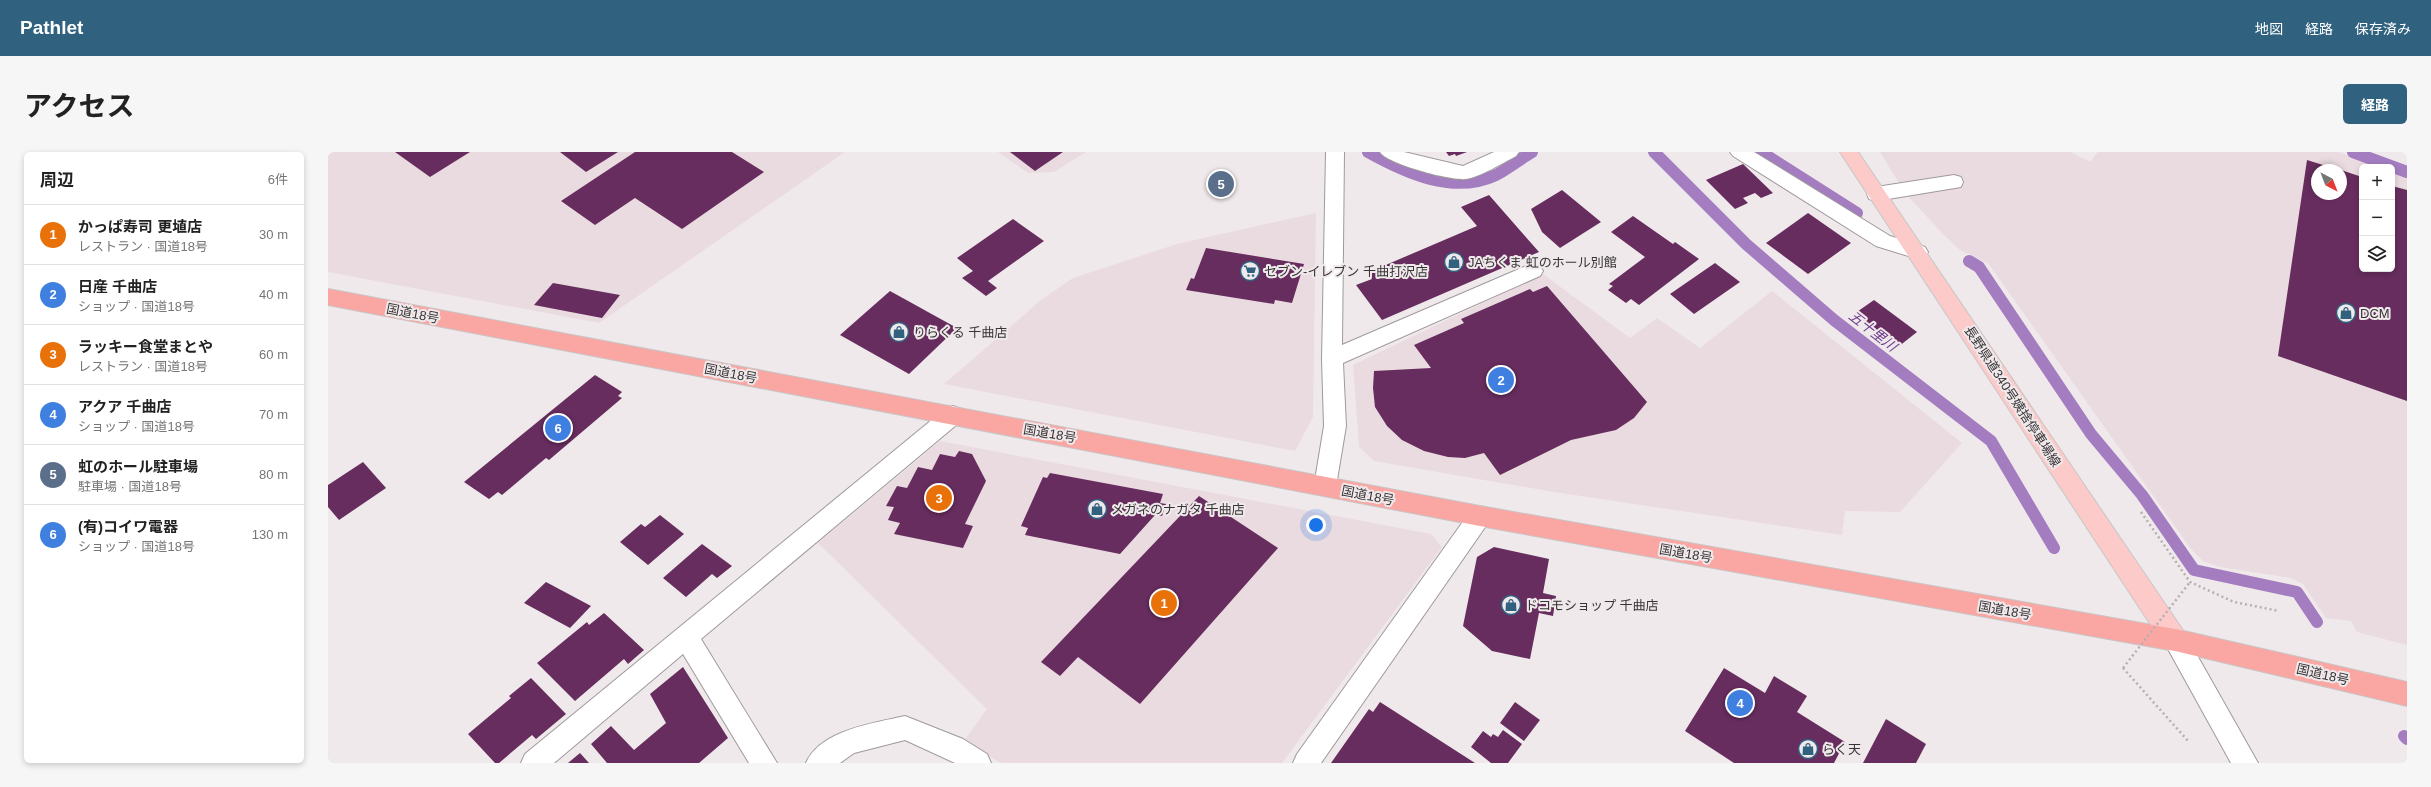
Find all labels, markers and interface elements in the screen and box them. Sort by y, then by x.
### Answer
text: Pathlet [20,17,83,38]
text: 地図 [2255,21,2283,37]
text: 経路 [2305,21,2333,37]
text: 保存済み [2355,21,2411,37]
button: 経路 [2343,84,2407,124]
text: アクセス [24,91,135,122]
north arrow [2311,164,2347,200]
map controls [2359,164,2395,272]
button: + [2359,164,2395,200]
pin: 5 [1208,169,1234,199]
text: 周辺 [40,171,74,190]
text: 6件 [268,172,288,187]
button: − [2359,200,2395,236]
text: かっぱ寿司 更埴店 [78,218,202,235]
text: 1 [49,227,57,242]
text: 30 m [259,227,288,242]
button: layers [2359,236,2395,272]
text: レストラン · 国道18号 [78,239,208,254]
shop icon: JAちくま 虹のホール別館 [1443,251,1465,273]
place label: JAちくま 虹のホール別館 [1468,255,1617,270]
supermarket icon: セブン-イレブン 千曲打沢店 [1239,260,1261,282]
place label: セブン-イレブン 千曲打沢店 [1264,264,1428,279]
text: 日産 千曲店 [78,278,157,295]
text: 2 [49,287,57,302]
text: 40 m [259,287,288,302]
text: ショップ · 国道18号 [78,299,195,314]
street label: 国道18号 [385,301,441,326]
shop icon: DCM [2335,302,2357,324]
place label: DCM [2360,306,2390,321]
water label: 五十里川 [1846,307,1902,356]
shop icon: りらくる 千曲店 [888,321,910,343]
street label: 長野県道340号姨捨停車場線 [1961,323,2064,469]
place label: りらくる 千曲店 [913,325,1007,340]
text: ラッキー食堂まとや [78,338,213,355]
text: 3 [49,347,57,362]
text: 60 m [259,347,288,362]
text: レストラン · 国道18号 [78,359,208,374]
street label: 国道18号 [703,361,759,386]
pin: 2 [1488,365,1514,395]
text: アクア 千曲店 [78,398,171,415]
text: 4 [49,407,57,422]
text: 70 m [259,407,288,422]
pin: 6 [545,413,571,443]
text: ショップ · 国道18号 [78,419,195,434]
street label: 国道18号 [1022,421,1078,446]
text: 虹のホール駐車場 [78,458,198,475]
text: 5 [49,467,57,482]
text: 80 m [259,467,288,482]
text: 駐車場 · 国道18号 [78,479,182,494]
pin: 3 [926,483,952,513]
street label: 国道18号 [1340,483,1396,508]
shop icon: メガネのナガタ 千曲店 [1086,498,1108,520]
place label: メガネのナガタ 千曲店 [1111,502,1245,517]
your location [1306,515,1326,535]
text: (有)コイワ電器 [78,518,178,535]
text: 6 [49,527,57,542]
text: 130 m [252,527,288,542]
text: ショップ · 国道18号 [78,539,195,554]
street label: 国道18号 [1658,541,1714,566]
pin: 1 [1151,588,1177,618]
shop icon: ドコモショップ 千曲店 [1500,594,1522,616]
place label: ドコモショップ 千曲店 [1525,598,1659,613]
street label: 国道18号 [1977,598,2033,623]
street label: 国道18号 [2295,661,2351,688]
pin: 4 [1727,688,1753,718]
shop icon: らく天 [1797,738,1819,760]
place label: らく天 [1822,742,1861,757]

